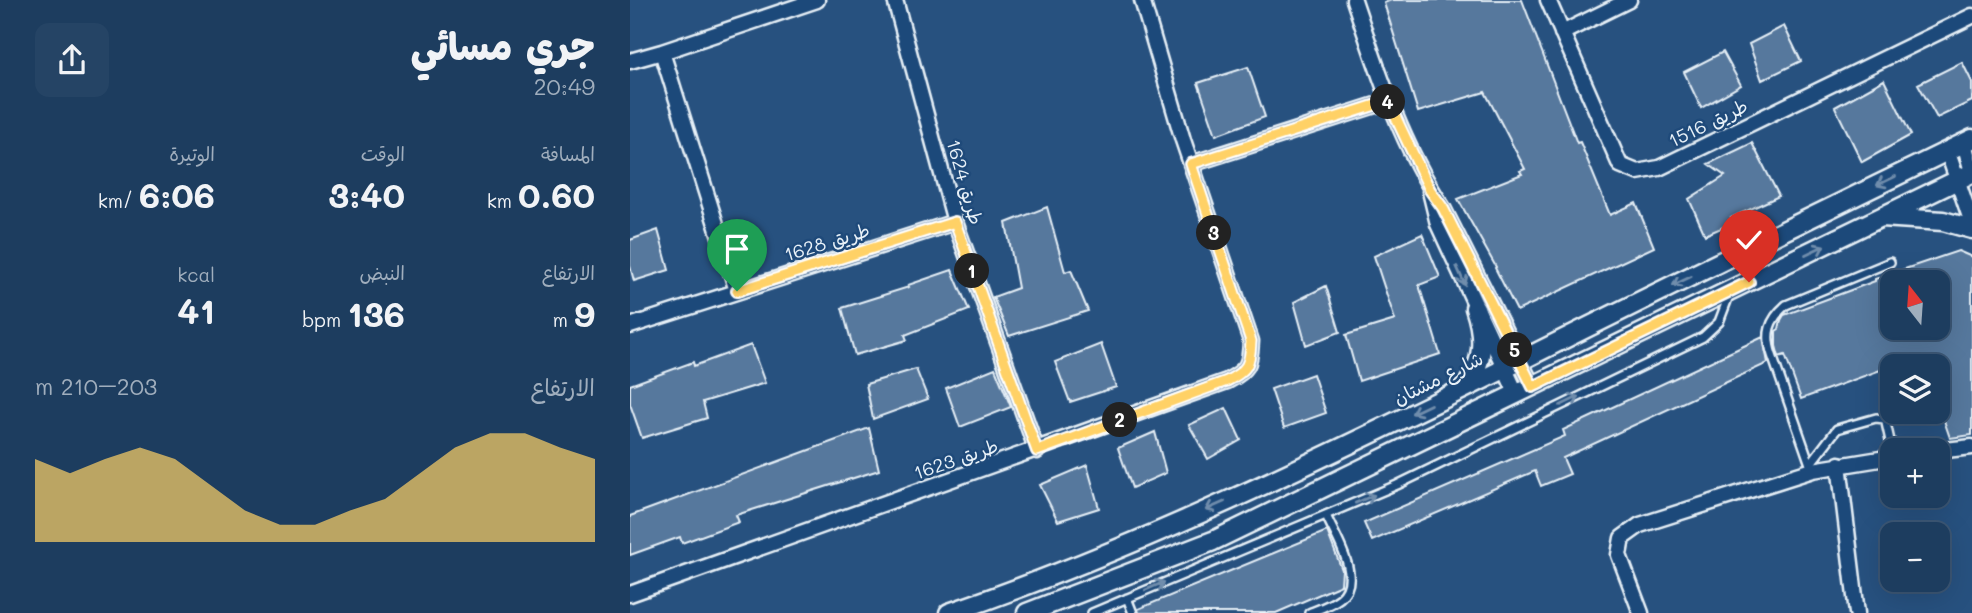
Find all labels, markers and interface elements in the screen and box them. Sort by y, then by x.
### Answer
text: جري مسائي [411,20,595,70]
button: share [35,23,109,97]
text: 20:49 [534,71,595,101]
pin: 4 [1370,84,1406,119]
text: 4 [1381,89,1394,114]
street label: طريق 1516 [1664,93,1752,153]
street label: طريق 1624 [941,136,990,227]
text: الوتيرة [169,141,215,166]
text: الوقت [361,141,405,166]
text: المسافة [541,141,595,166]
text: 6:06 [139,171,215,217]
text: 3:40 [328,171,405,217]
text: 0.60 [518,171,595,217]
one-way arrow [1876,174,1897,188]
text: /km [98,188,139,213]
text: km [487,188,518,213]
pin [1719,210,1779,282]
pin: 3 [1196,216,1232,250]
street label: طريق 1628 [781,217,873,266]
pin [707,219,767,291]
text: 3 [1208,220,1219,245]
icon: check [1730,221,1768,259]
icon: arrive [718,230,756,268]
one-way arrow [1804,243,1825,256]
pin: 1 [954,254,990,288]
text: 1 [967,258,976,283]
text: النبض [360,260,405,285]
text: الارتفاع [542,260,595,285]
text: kcal [177,262,215,287]
one-way arrow [1455,265,1468,287]
north arrow [1880,270,1950,340]
map controls [1880,270,1950,592]
one-way arrow [1672,275,1693,289]
text: 41 [177,287,215,333]
text: 136 [347,290,405,336]
text: 9 [574,290,595,336]
text: bpm [302,307,347,332]
text: m [553,307,574,332]
pin: 5 [1498,332,1533,368]
text: 5 [1509,337,1520,362]
street label: شارع مشتان [1389,345,1488,412]
button: layers [1880,354,1950,424]
text: 203–210 m [35,371,157,401]
text: الارتفاع [531,372,595,402]
one-way arrow [1559,394,1580,408]
pin: 2 [1102,402,1138,438]
one-way arrow [1411,403,1432,417]
text: 2 [1114,407,1125,432]
street label: طريق 1623 [910,432,1001,485]
button: + [1880,438,1950,508]
one-way arrow [1354,491,1375,504]
one-way arrow [1205,500,1227,513]
button: − [1880,522,1950,592]
one-way arrow [1144,579,1165,592]

